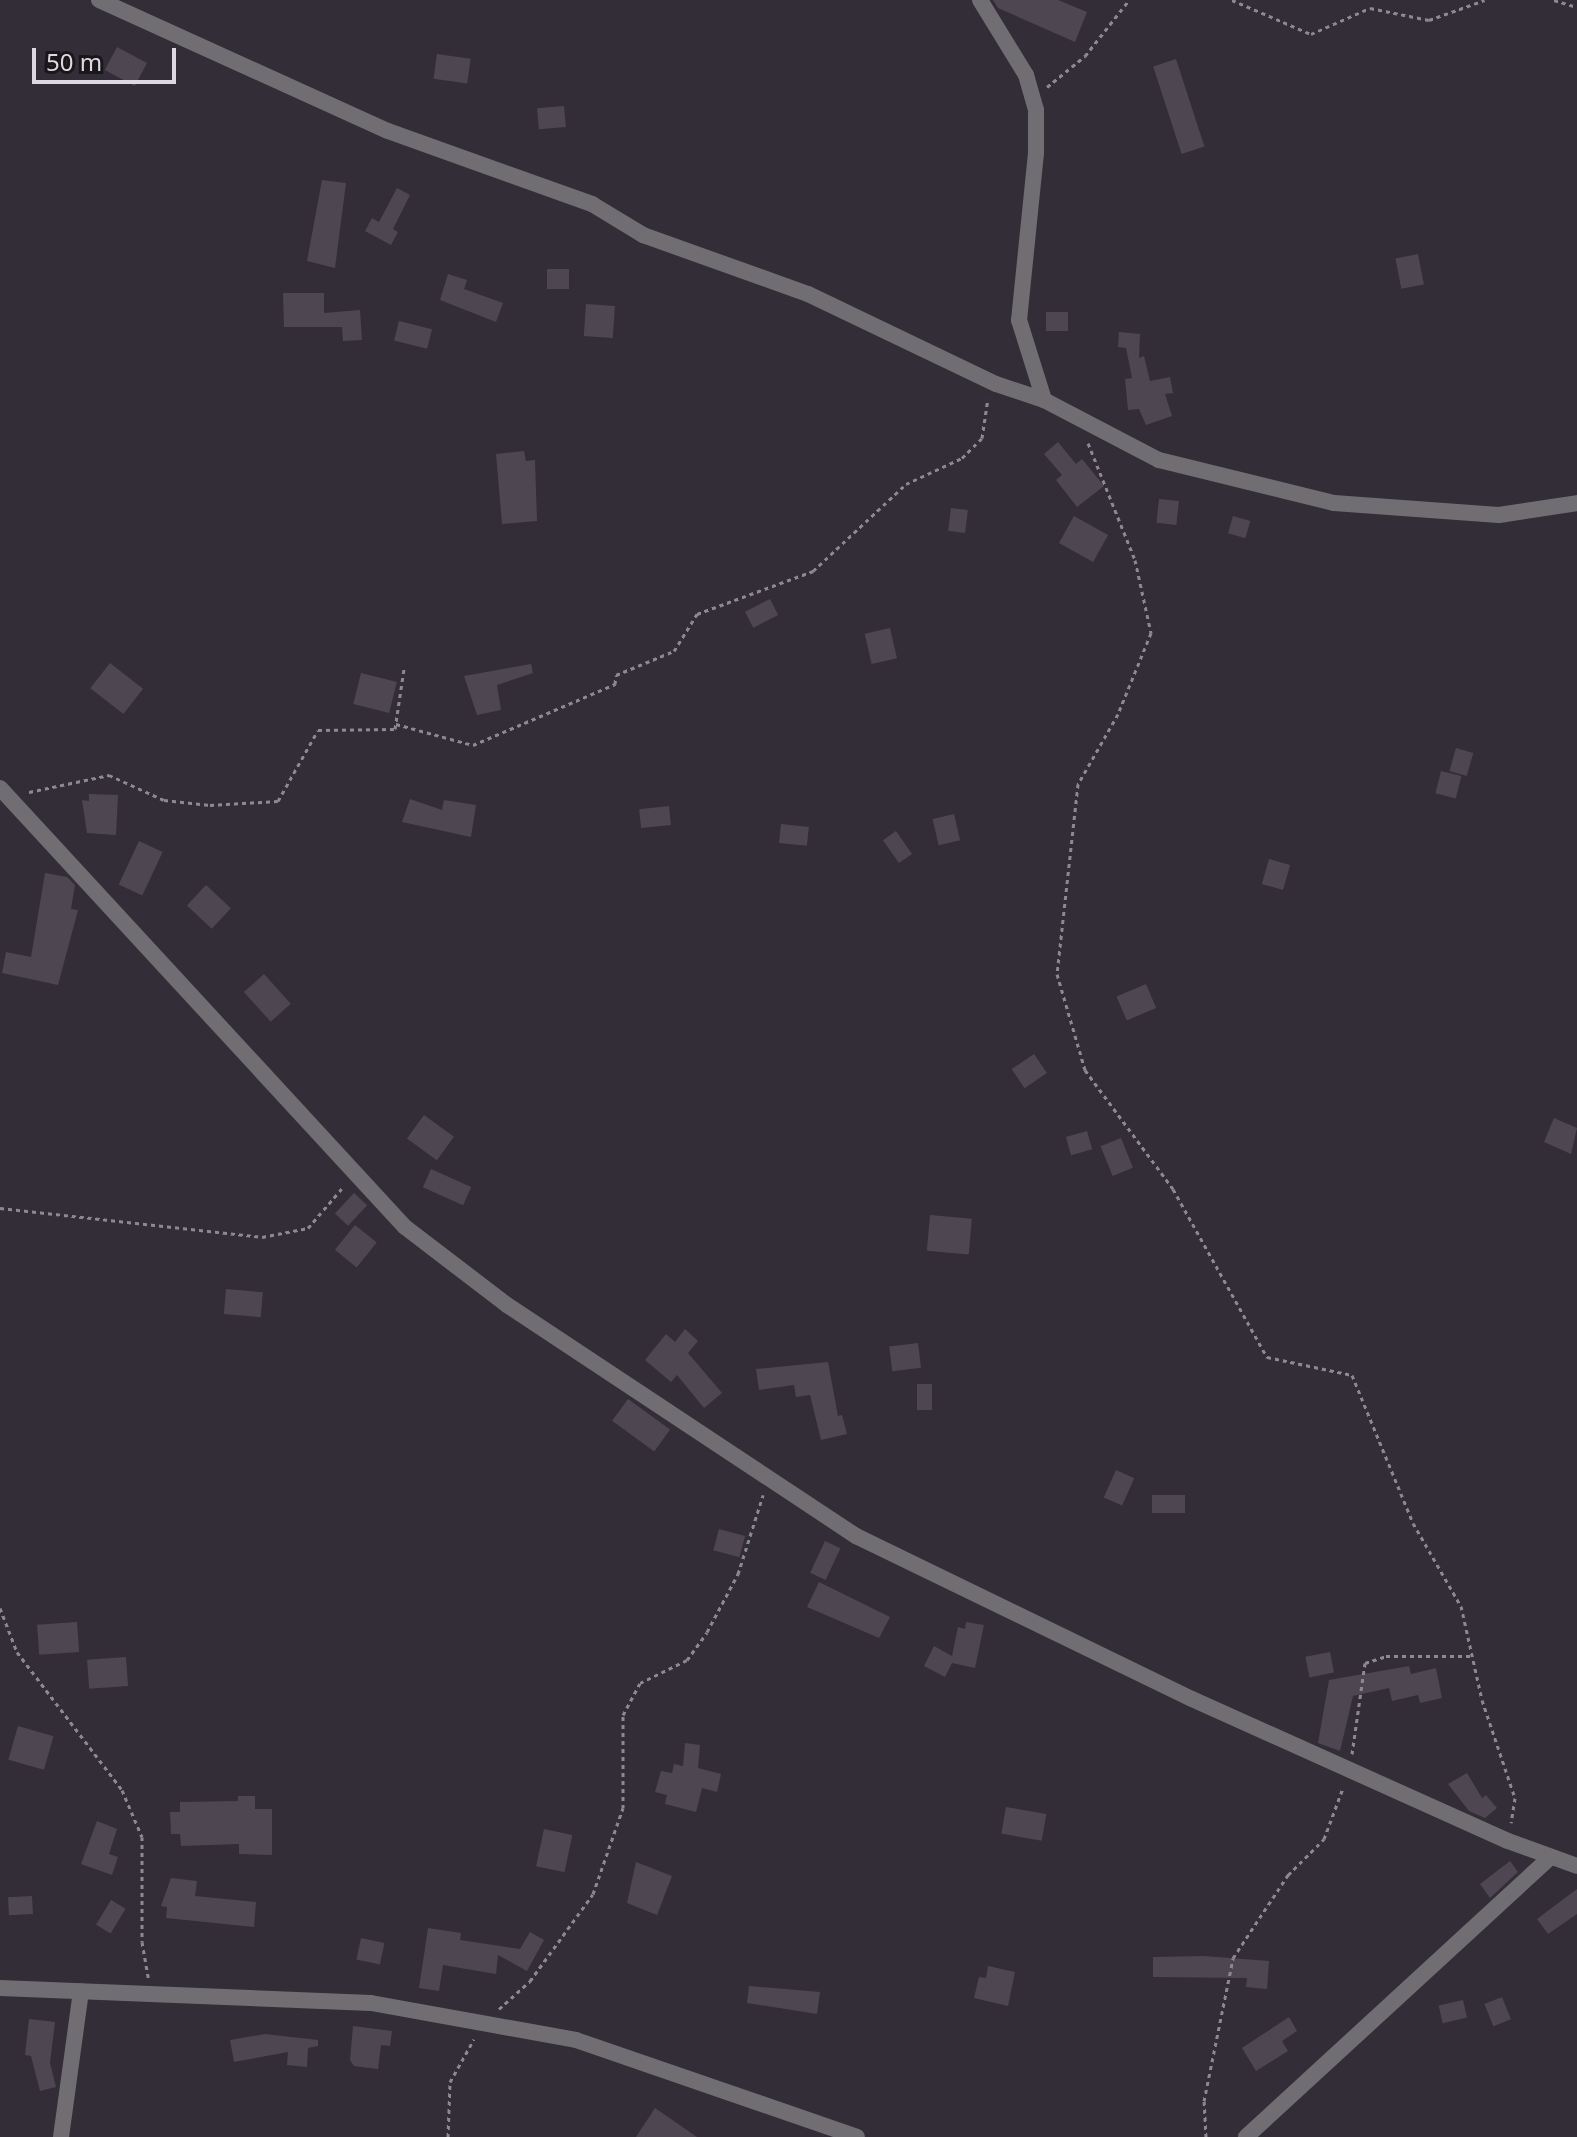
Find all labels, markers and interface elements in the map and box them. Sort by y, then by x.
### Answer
scale bar [36,32,180,82]
text: 50 m [46,45,102,78]

